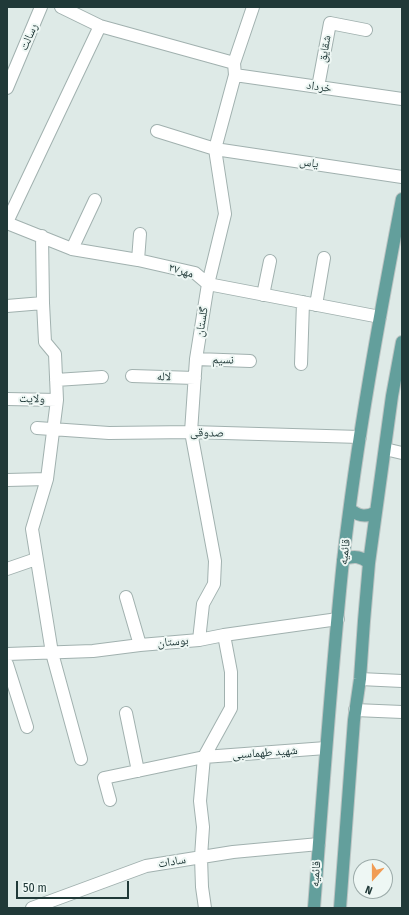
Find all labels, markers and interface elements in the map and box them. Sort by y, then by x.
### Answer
street label: رسالت [17,21,41,53]
street label: شقایق [316,34,334,64]
street label: خرداد [305,78,333,96]
street label: یاس [298,155,320,171]
street label: مهر۲۷ [167,260,195,282]
street label: گلستان [193,306,211,338]
street label: نسیم [212,353,234,367]
street label: لاله [157,370,171,384]
street label: ولایت [19,392,45,406]
street label: صدوقی [190,426,224,440]
street label: قائمیه [336,538,354,566]
street label: بوستان [157,633,189,651]
street label: شهید طهماسبی [232,744,298,762]
street label: سادات [157,853,187,871]
north arrow [353,859,393,899]
street label: قائمیه [308,860,324,888]
scale bar [18,873,131,899]
text: 50 m [23,881,47,895]
text: N [363,882,374,897]

